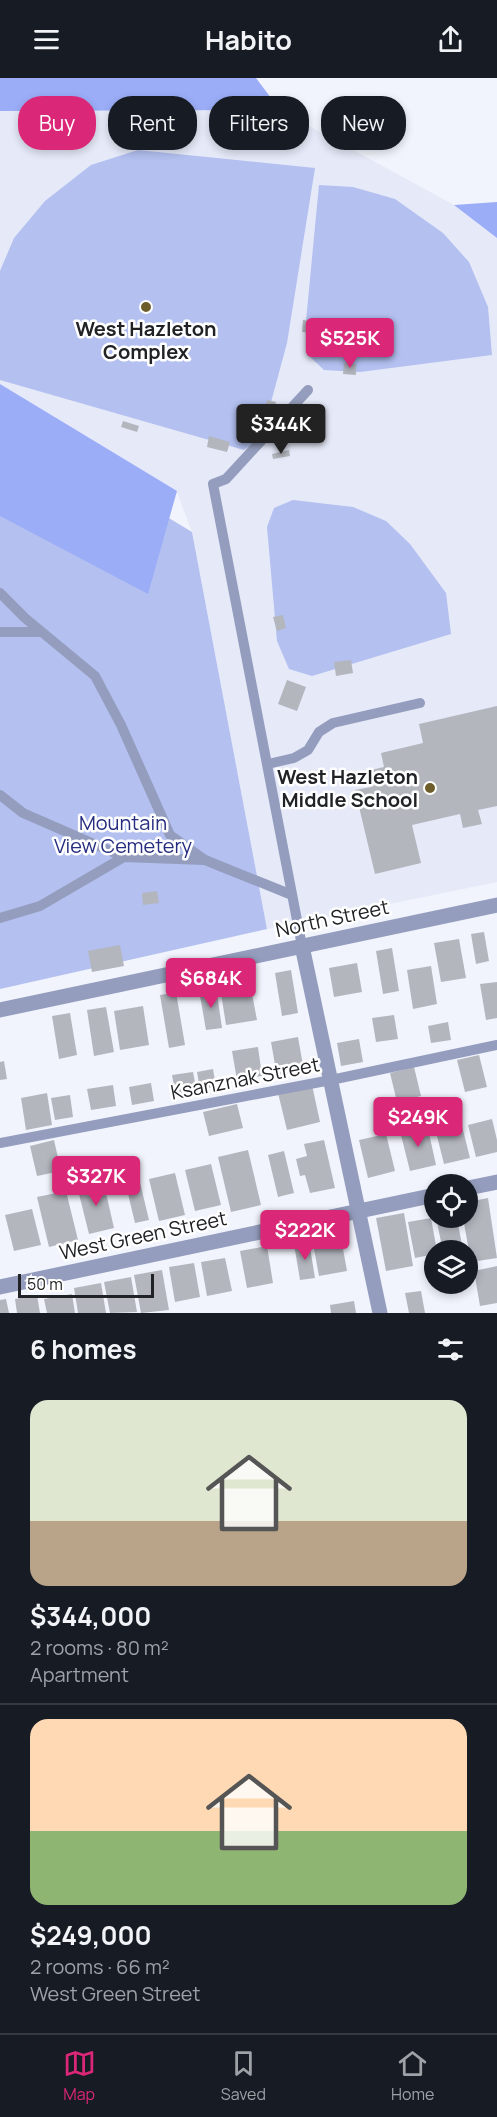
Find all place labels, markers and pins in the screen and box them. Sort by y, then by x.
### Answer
marker: West Hazleton Complex [139,300,153,314]
place label: West Hazleton Complex [75,315,217,365]
pin: $525K [308,318,392,369]
pin: $344K [239,404,323,455]
place label: West Hazleton Middle School [277,763,418,813]
marker: West Hazleton Middle School [423,781,437,795]
pin: $684K [169,958,253,1009]
pin: $249K [376,1097,460,1148]
pin: $327K [54,1156,138,1207]
pin: $222K [263,1210,347,1261]

